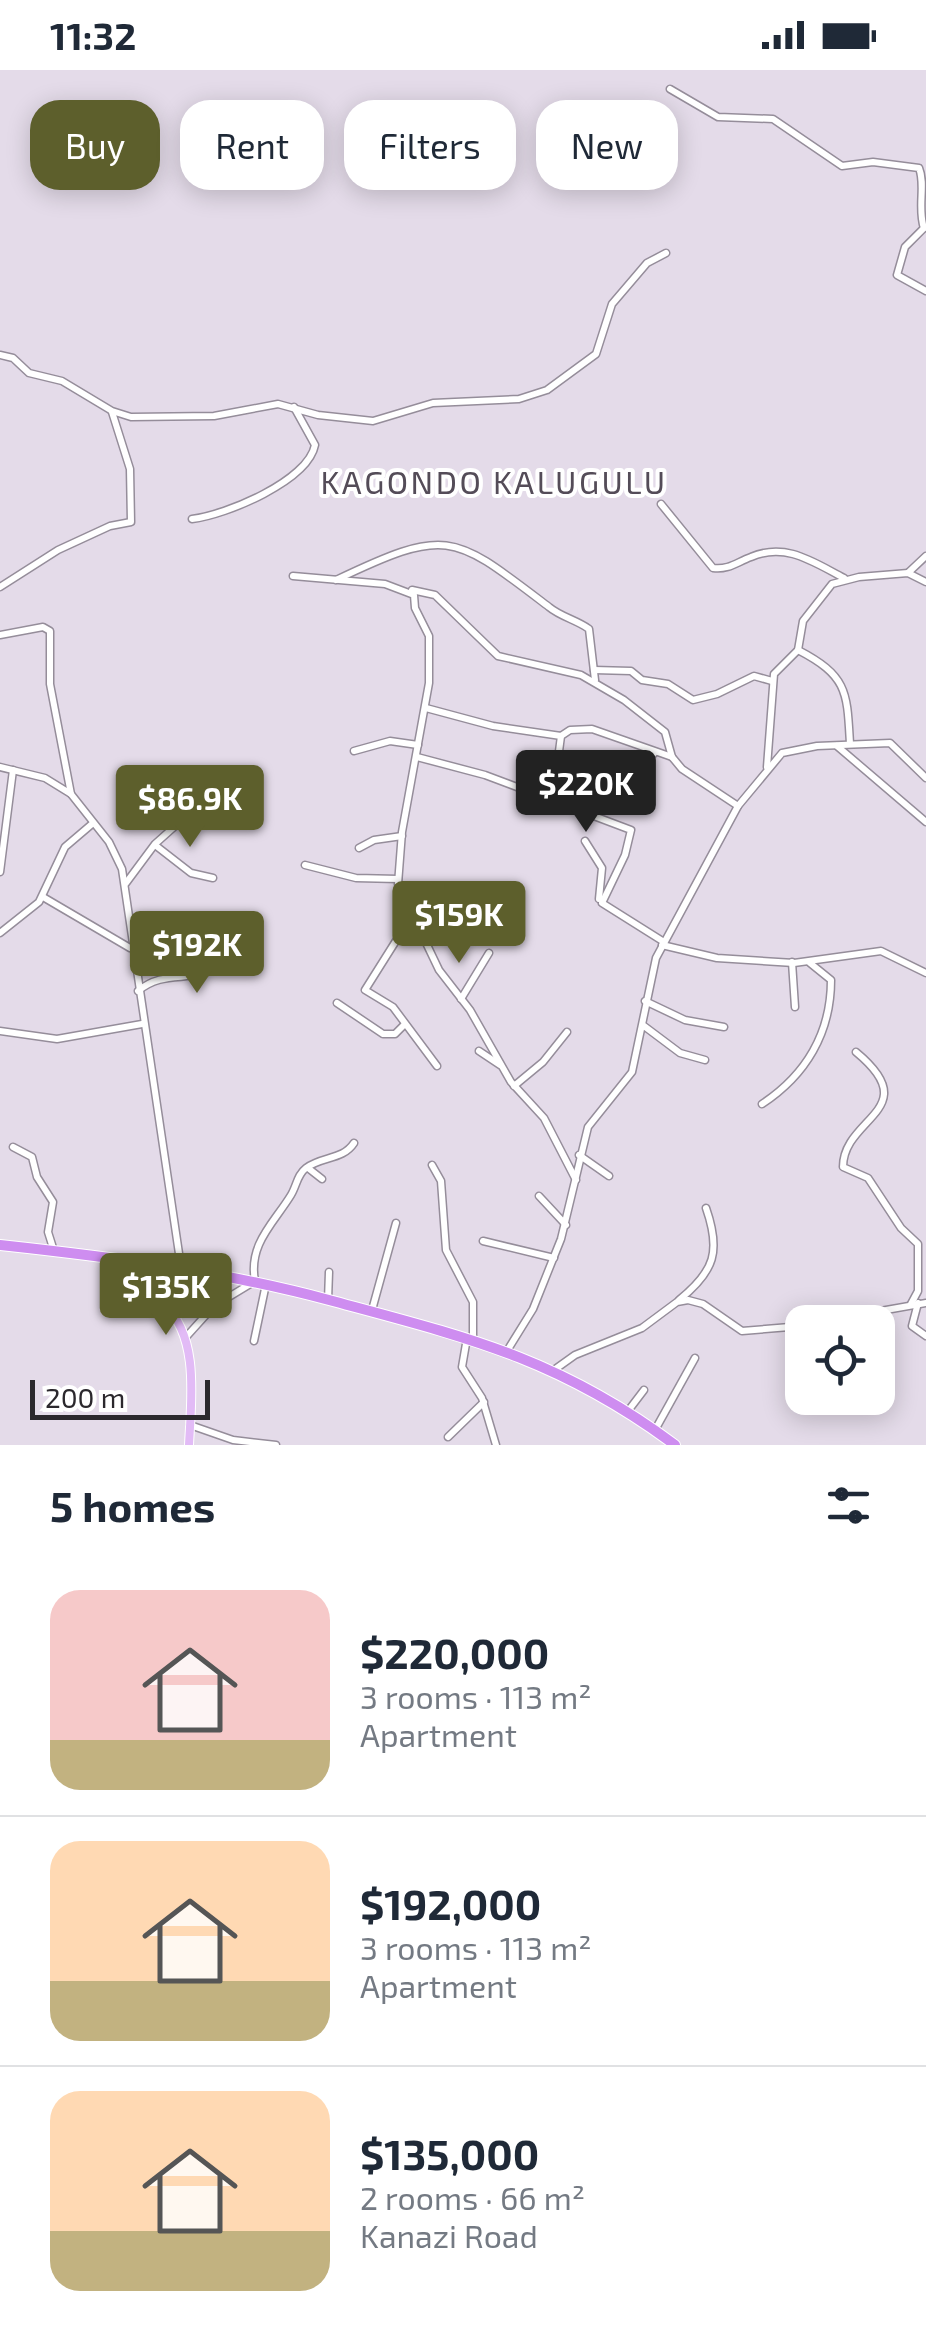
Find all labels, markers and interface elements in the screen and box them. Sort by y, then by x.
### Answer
text: 11:32 [50,12,136,58]
chip: Buy [30,100,160,190]
chip: Rent [180,100,324,190]
chip: Filters [344,100,516,190]
chip: New [536,100,678,190]
district label: KAGONDO KALUGULU [320,462,668,500]
pin: $220K [516,750,656,835]
text: $220K [538,763,634,801]
pin: $86.9K [109,765,271,850]
text: $86.9K [138,778,242,816]
pin: $159K [389,881,529,966]
text: $159K [414,894,504,932]
pin: $192K [127,911,267,996]
text: $192K [152,924,242,962]
pin: $135K [96,1253,236,1338]
text: $135K [122,1266,210,1304]
map controls [785,1305,895,1415]
button: locate [785,1305,895,1415]
scale bar [30,1375,210,1420]
text: 200 m [45,1380,125,1414]
icon: filters [821,1478,876,1533]
text: 5 homes [50,1480,215,1530]
text: $220,000 [360,1627,549,1677]
icon: home [130,1630,250,1750]
text: 3 rooms · 113 m² [360,1677,592,1715]
text: Apartment [360,1715,517,1753]
text: $192,000 [360,1878,541,1928]
icon: home [130,1881,250,2001]
text: 3 rooms · 113 m² [360,1928,592,1966]
text: Apartment [360,1966,517,2004]
text: $135,000 [360,2128,539,2178]
icon: home [130,2131,250,2251]
text: 2 rooms · 66 m² [360,2178,585,2216]
text: Kanazi Road [360,2216,538,2254]

